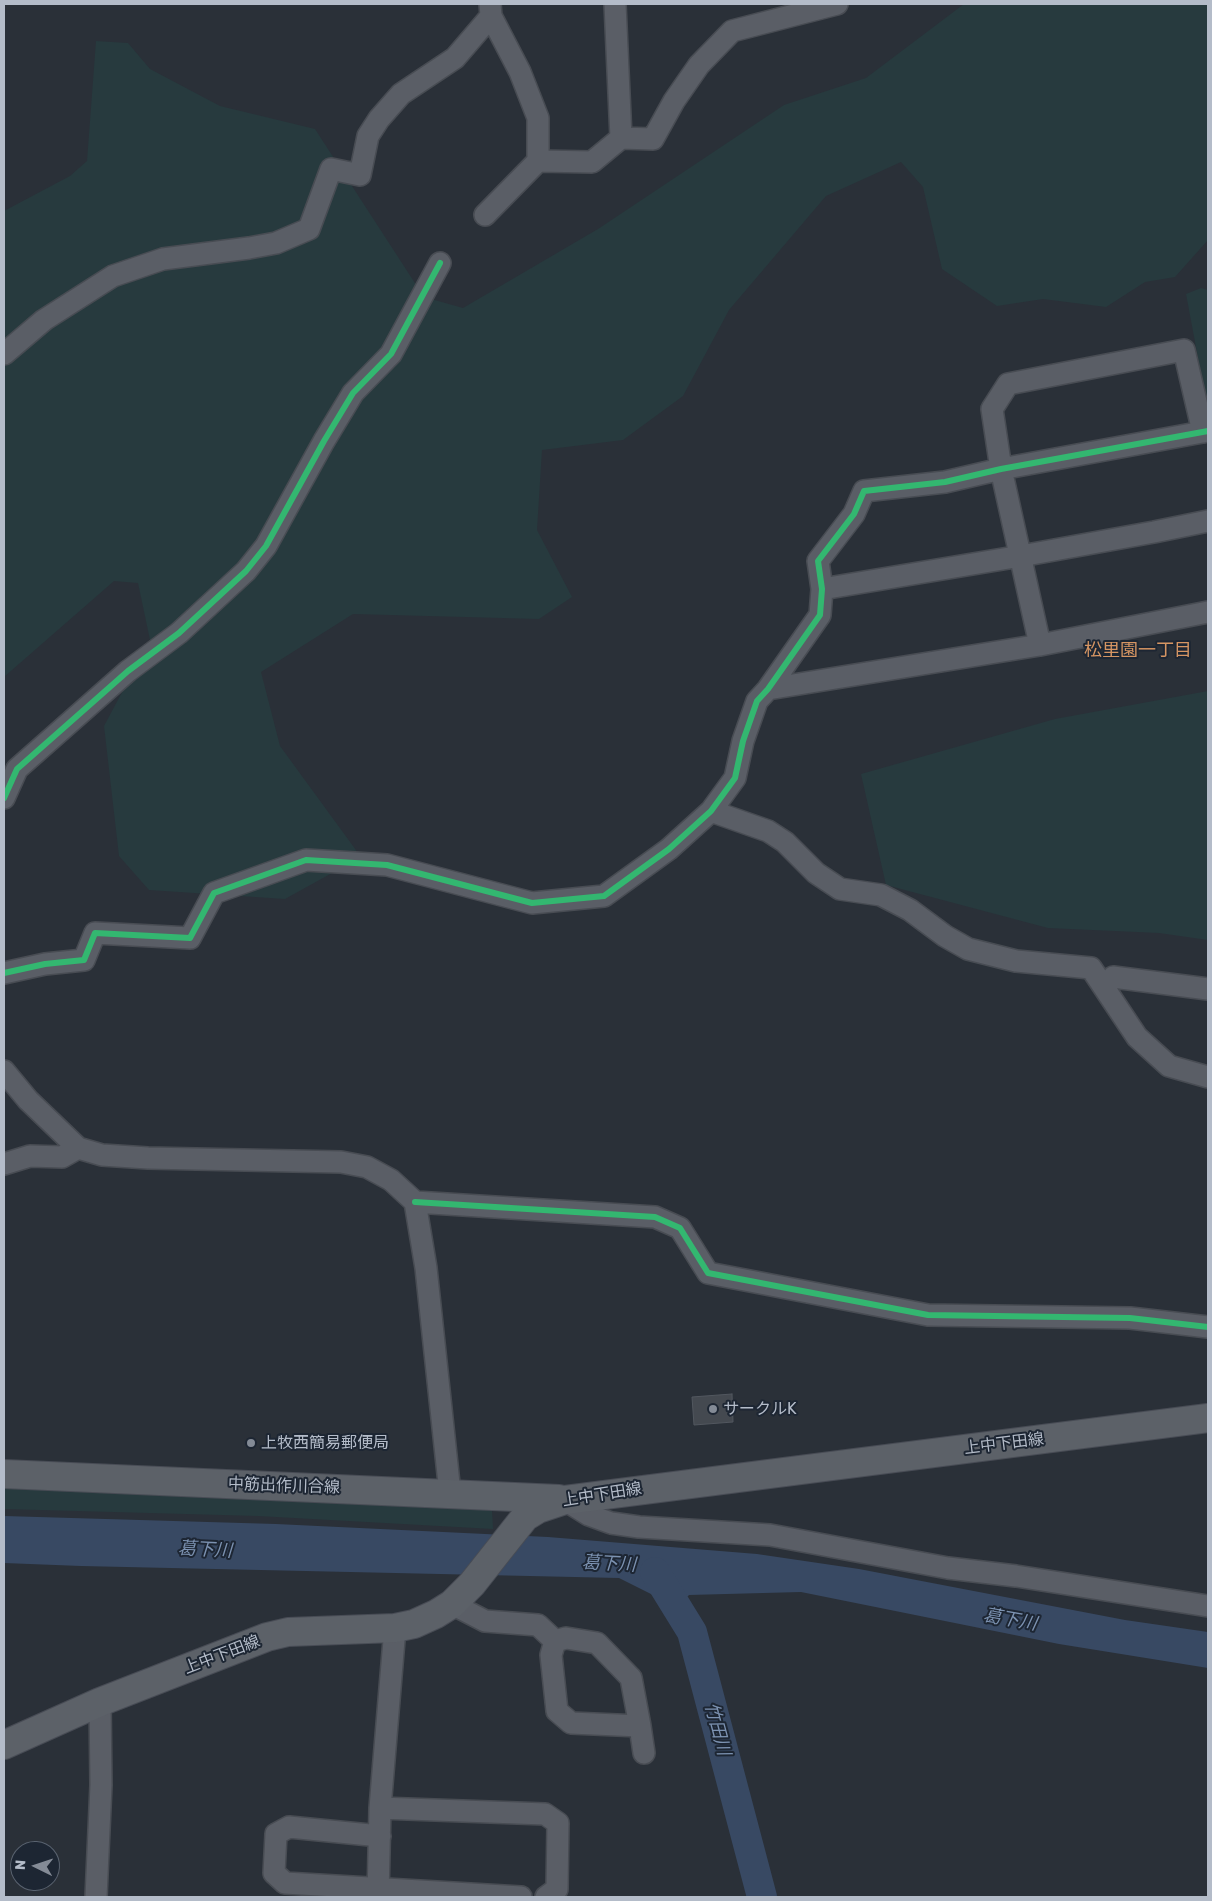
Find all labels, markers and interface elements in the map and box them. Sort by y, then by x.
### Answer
district label: 松里園一丁目 [1084,640,1192,662]
place label: サークルK [723,1399,797,1419]
marker: サークルK [707,1403,719,1415]
street label: 上中下田線 [963,1430,1045,1458]
place label: 上牧西簡易郵便局 [261,1433,389,1453]
marker: 上牧西簡易郵便局 [245,1437,257,1449]
street label: 中筋出作川合線 [228,1474,340,1498]
street label: 上中下田線 [561,1479,643,1511]
water label: 葛下川 [177,1538,233,1562]
water label: 葛下川 [581,1552,637,1576]
water label: 葛下川 [982,1605,1038,1635]
street label: 上中下田線 [181,1632,263,1678]
water label: 竹田川 [700,1700,734,1758]
north arrow [10,1841,60,1891]
text: N [12,1859,29,1871]

